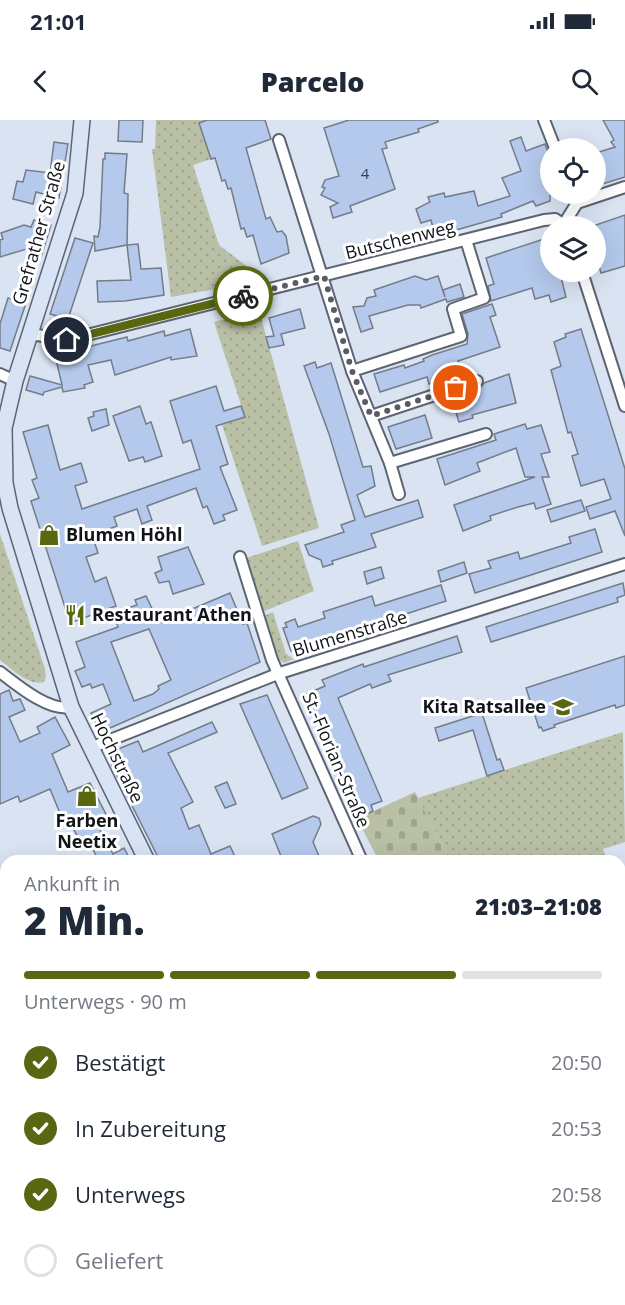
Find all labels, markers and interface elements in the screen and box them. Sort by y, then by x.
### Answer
text: 21:01 [30,6,87,36]
text: Parcelo [261,63,364,100]
icon: back [24,65,57,98]
icon: search [568,65,601,98]
map controls [540,138,606,282]
button: locate [540,138,606,204]
street label: Grefrather Straße [6,158,70,307]
house number: 4 [361,163,370,183]
street label: Butschenweg [342,214,457,264]
button: layers [540,216,606,282]
courier [213,266,273,326]
icon: bike [227,280,260,313]
pin [41,314,92,365]
icon: home [50,323,83,356]
pin [430,362,481,413]
icon: bag [439,371,472,404]
place label: Blumen Höhl [66,522,182,546]
shop icon: Blumen Höhl [37,523,61,547]
place label: Restaurant Athen [92,602,252,626]
restaurant icon: Restaurant Athen [63,603,87,627]
street label: Blumenstraße [289,604,410,662]
street label: St.-Florian-Straße [298,688,376,831]
place label: Kita Ratsallee [423,694,546,718]
school or university icon: Kita Ratsallee [551,695,575,719]
street label: Hochstraße [86,709,150,807]
shop icon: Farben Neetix [75,784,99,808]
place label: Farben Neetix [56,808,118,853]
text: Ankunft in [24,870,120,897]
text: 21:03–21:08 [475,891,602,921]
text: 2 Min. [24,893,145,946]
text: Unterwegs · 90 m [24,988,187,1015]
icon: check [24,1046,57,1079]
text: Bestätigt [75,1047,165,1077]
text: 20:50 [551,1049,602,1076]
icon: check [24,1112,57,1145]
text: In Zubereitung [75,1113,226,1143]
text: 20:53 [551,1115,602,1142]
icon: check [24,1178,57,1211]
text: Unterwegs [75,1179,186,1209]
text: 20:58 [551,1181,602,1208]
text: Geliefert [75,1245,163,1275]

